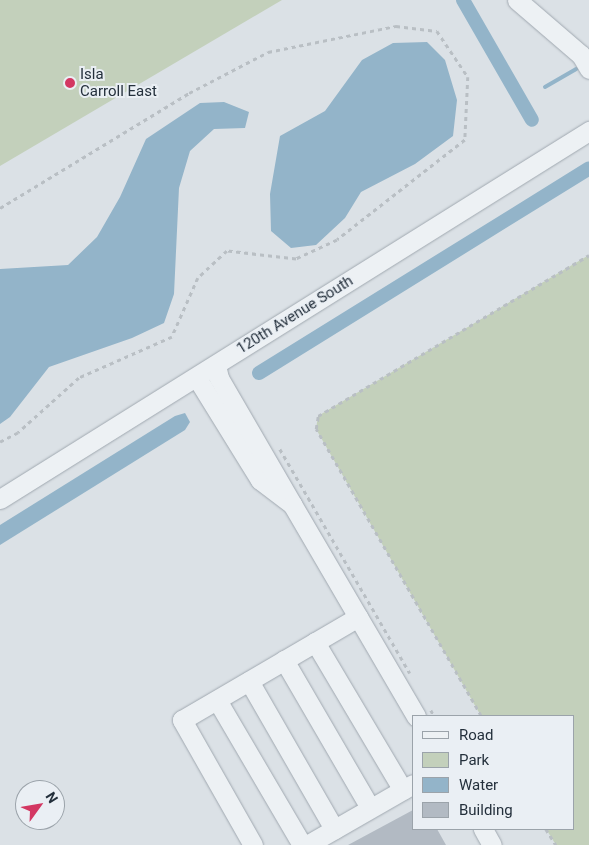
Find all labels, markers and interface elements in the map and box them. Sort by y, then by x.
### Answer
place label: Isla Carroll East [80,65,157,100]
marker: Isla Carroll East [64,77,76,89]
street label: 120th Avenue South [233,272,357,358]
legend [412,715,574,830]
text: Road [459,726,493,744]
text: Park [459,751,489,769]
text: Water [459,776,498,794]
north arrow [15,780,65,830]
text: N [42,789,61,806]
text: Building [459,801,513,819]

